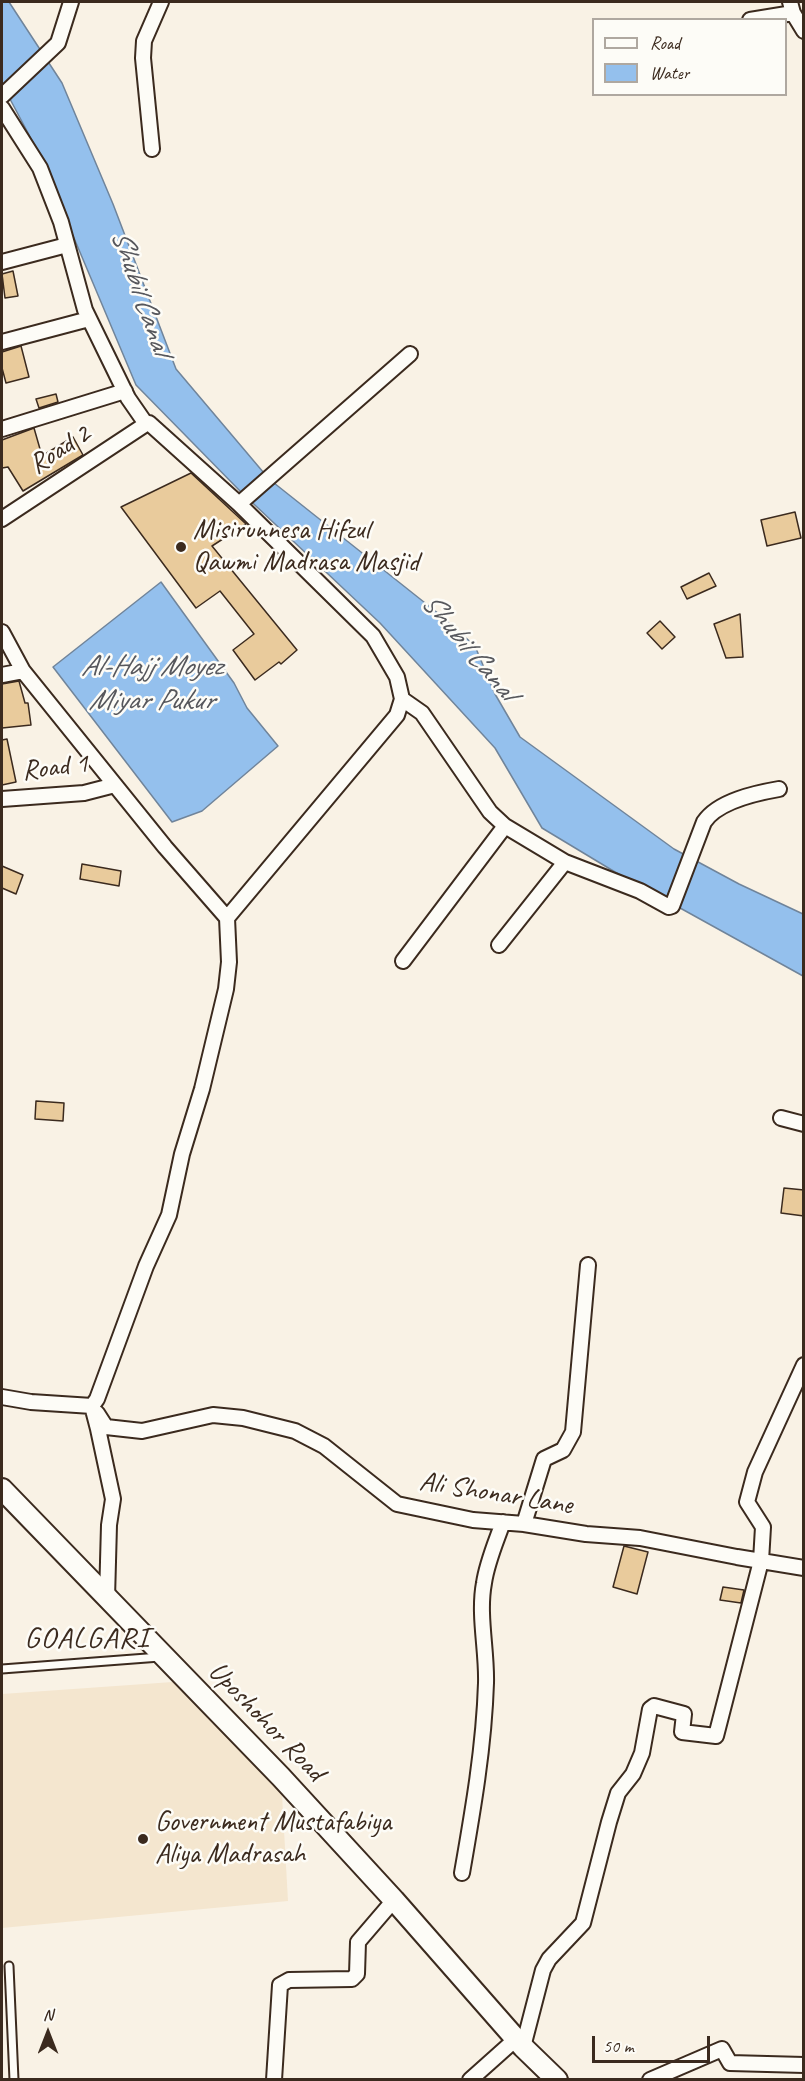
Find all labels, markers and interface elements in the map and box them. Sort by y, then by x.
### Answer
legend [592,18,787,96]
text: Road [650,32,680,54]
text: Water [650,62,689,84]
water label: Shubil Canal [102,225,178,359]
street label: Road 2 [23,418,97,482]
place label: Misirunnesa Hifzul Qawmi Madrasa Masjid [193,514,419,580]
marker: Misirunnesa Hifzul Qawmi Madrasa Masjid [174,540,188,554]
water label: Shubil Canal [413,586,523,708]
water label: Al-Hajj Moyez Miyar Pukur [81,649,221,720]
street label: Road 1 [20,747,90,789]
street label: Ali Shonar Lane [417,1465,575,1523]
district label: GOALGARI [24,1621,150,1657]
street label: Uposhohor Road [201,1655,331,1789]
place label: Government Mustafabiya Aliya Madrasah [155,1806,391,1872]
marker: Government Mustafabiya Aliya Madrasah [136,1832,150,1846]
north arrow [18,2003,78,2063]
text: N [43,2005,53,2025]
scale bar [595,2024,714,2062]
text: 50 m [603,2035,634,2057]

